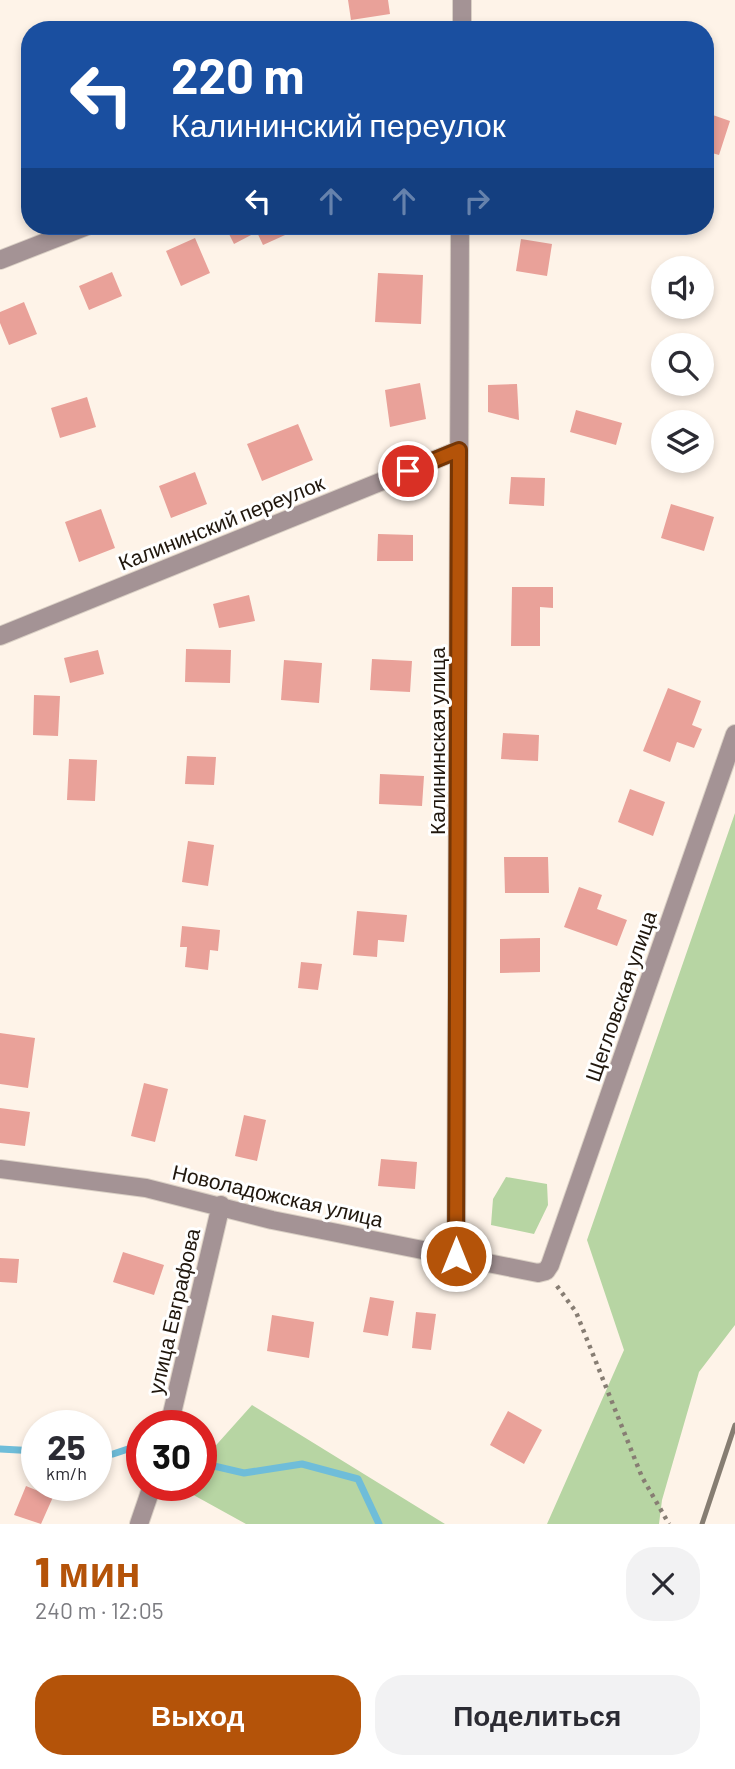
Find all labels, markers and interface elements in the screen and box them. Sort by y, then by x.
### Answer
text: 220 m [171,45,305,104]
icon: left [56,49,147,140]
text: Калининский переулок [171,105,506,143]
icon: left [239,182,277,220]
icon: ahead [312,182,350,220]
icon: ahead [385,182,423,220]
icon: right [458,182,496,220]
map controls [651,256,714,473]
button: sound [651,256,714,319]
button: search [651,333,714,396]
button: layers [651,410,714,473]
pin [378,441,438,501]
icon: arrive [389,452,427,490]
street label: Калининский переулок [114,469,328,575]
street label: Калининская улица [424,647,449,835]
street label: Щегловская улица [579,907,661,1085]
street label: Новоладожская улица [170,1159,386,1232]
position arrow [419,1219,493,1293]
street label: улица Евграфова [142,1225,204,1396]
speed limit sign: 30 [126,1410,217,1501]
text: 25 [47,1425,86,1467]
text: km/h [46,1462,87,1484]
text: 1 мин [35,1545,141,1595]
button: close [626,1547,700,1621]
text: 240 m · 12:05 [35,1596,164,1624]
button: Выход [35,1675,361,1755]
button: Поделиться [375,1675,700,1755]

